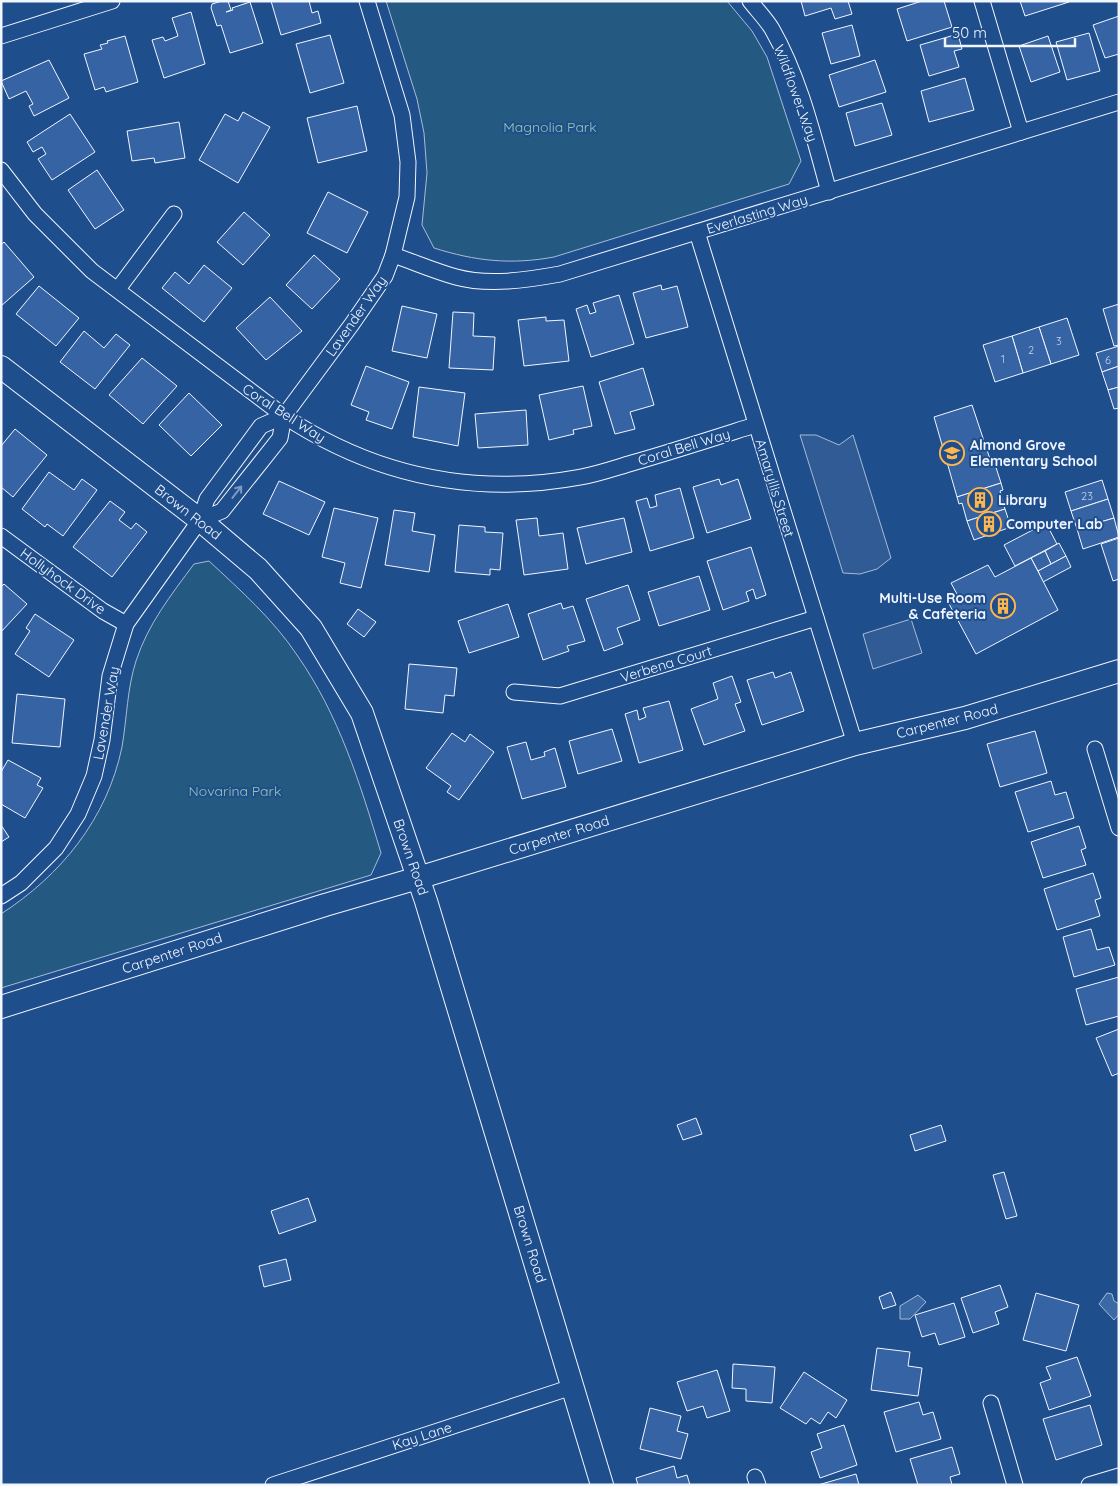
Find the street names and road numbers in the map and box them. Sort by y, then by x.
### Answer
street label: Wildflower Way [770,42,822,144]
street label: Everlasting Way [704,190,810,238]
street label: Lavender Way [322,272,390,360]
street label: Coral Bell Way [239,379,329,447]
street label: Coral Bell Way [636,424,732,470]
street label: Amaryllis Street [752,437,799,540]
street label: Brown Road [151,480,225,544]
street label: Hollyhock Drive [17,544,109,618]
street label: Verbena Court [618,641,714,686]
street label: Lavender Way [89,665,123,761]
street label: Carpenter Road [894,700,1000,742]
street label: Carpenter Road [507,811,611,859]
street label: Brown Road [389,816,433,898]
street label: Carpenter Road [120,928,224,978]
street label: Brown Road [510,1203,550,1285]
street label: Kay Lane [390,1418,454,1454]

